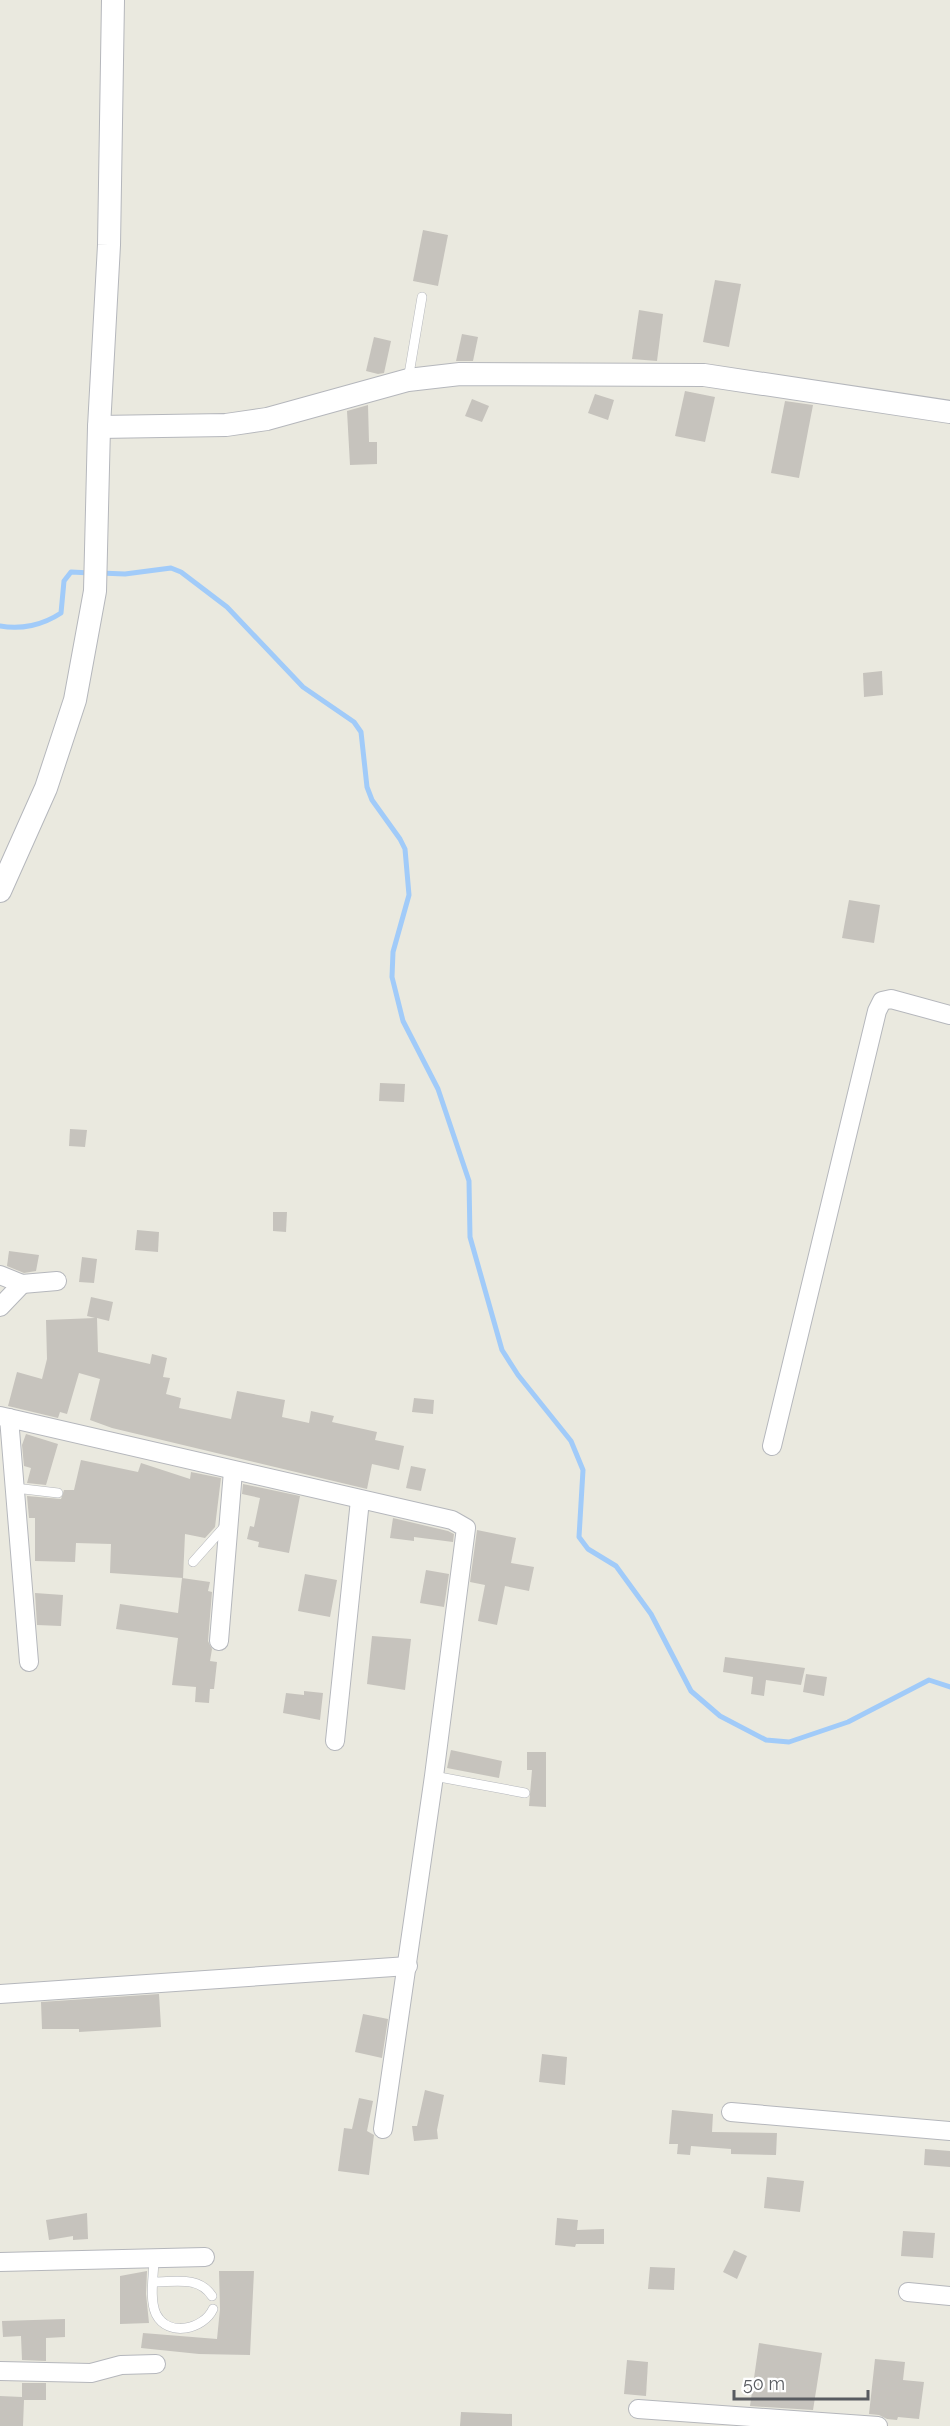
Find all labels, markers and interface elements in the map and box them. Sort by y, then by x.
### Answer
scale bar [734,2363,868,2401]
text: 50 m [743,2373,785,2394]

